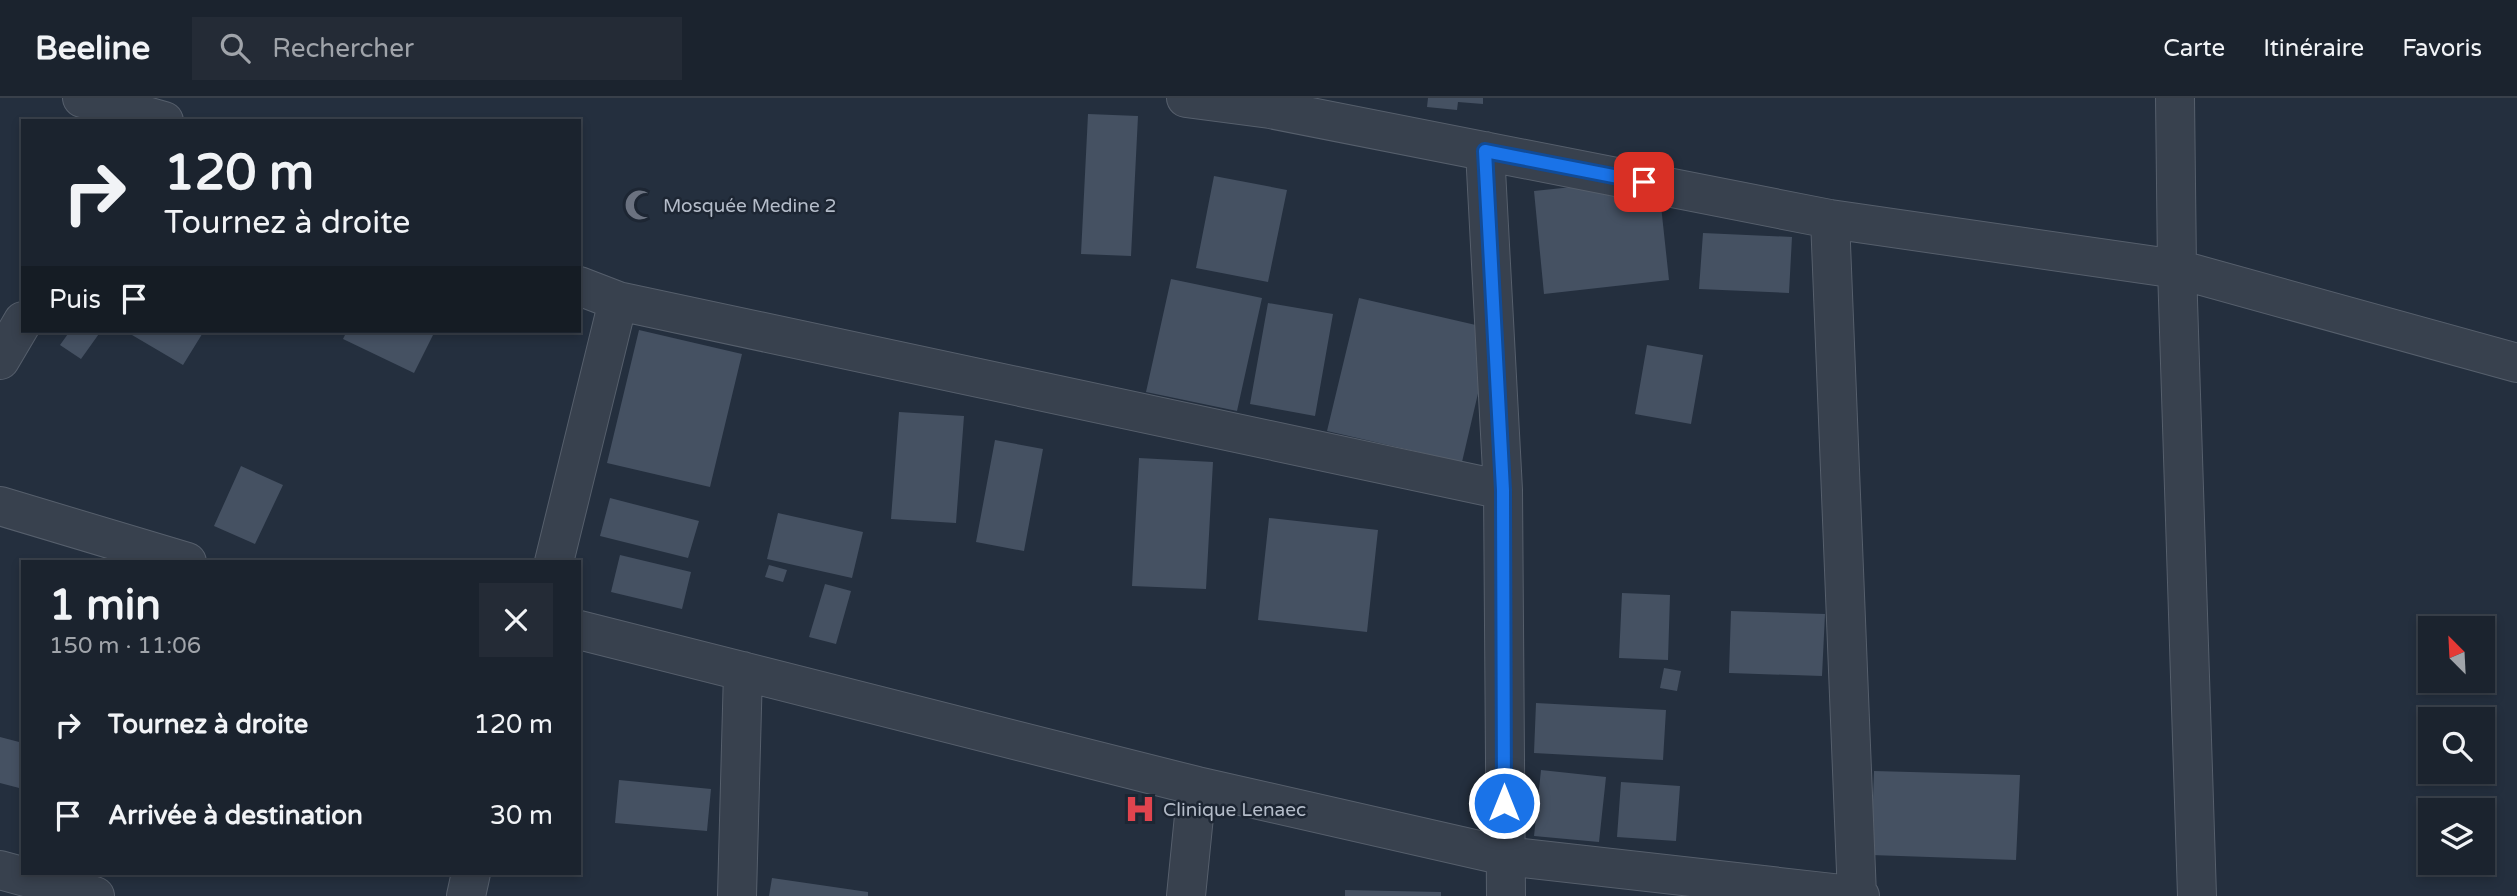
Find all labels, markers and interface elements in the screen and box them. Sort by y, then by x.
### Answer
search box [192,17,682,80]
text: Beeline [35,29,150,68]
icon: search [216,29,254,67]
text: Rechercher [272,33,414,64]
text: Carte [2163,34,2225,63]
text: Itinéraire [2263,34,2364,63]
text: Favoris [2402,34,2482,63]
text: 120 m [164,144,314,203]
icon: right [49,147,140,238]
pin [1614,152,1674,212]
icon: arrive [1625,163,1663,201]
mosque icon: Mosquée Medine 2 [623,188,657,222]
place label: Mosquée Medine 2 [663,195,837,217]
text: Tournez à droite [164,204,410,242]
icon: arrive [115,280,153,318]
text: Puis [49,284,101,315]
text: 1 min [49,580,161,631]
button: close [479,583,553,657]
north arrow [2418,616,2496,693]
map controls [2418,616,2495,875]
text: 150 m · 11:06 [49,632,201,660]
icon: right [49,706,87,744]
button: search [2418,707,2495,784]
text: Tournez à droite [108,709,308,740]
text: 120 m [473,709,553,740]
position arrow [1467,766,1541,840]
hospital icon: Clinique Lenaec [1123,792,1157,826]
icon: arrive [49,797,87,835]
button: layers [2418,798,2495,875]
place label: Clinique Lenaec [1163,799,1306,821]
text: Arrivée à destination [108,800,363,831]
text: 30 m [490,800,553,831]

